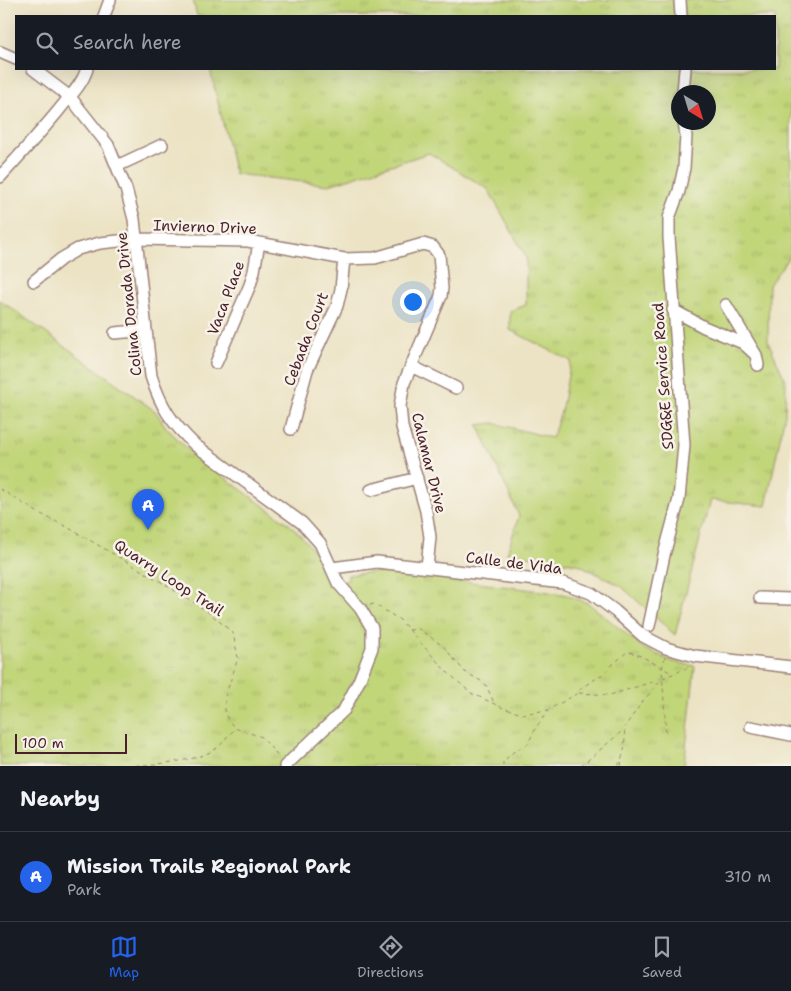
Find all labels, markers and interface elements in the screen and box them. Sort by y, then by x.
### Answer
search box [15,15,776,70]
icon: search [33,29,61,57]
text: Search here [73,30,182,55]
north arrow [671,85,716,130]
street label: Invierno Drive [153,215,257,239]
street label: Colina Dorada Drive [111,231,147,377]
street label: Vaca Place [203,258,249,338]
street label: Cebada Court [279,289,333,389]
your location [400,289,426,315]
street label: SDG&E Service Road [648,301,678,450]
street label: Calamar Drive [407,411,451,515]
pin: A [132,489,164,530]
street label: Quarry Loop Trail [110,535,228,621]
street label: Calle de Vida [465,547,564,579]
scale bar [15,731,128,754]
text: 100 m [22,734,64,752]
text: Nearby [20,785,100,813]
text: Mission Trails Regional Park [67,854,351,879]
text: A [30,866,42,887]
text: 310 m [724,866,771,887]
text: Park [67,879,101,900]
tab: Map [109,933,139,981]
tab: Directions [357,933,424,981]
tab: Saved [642,933,682,981]

